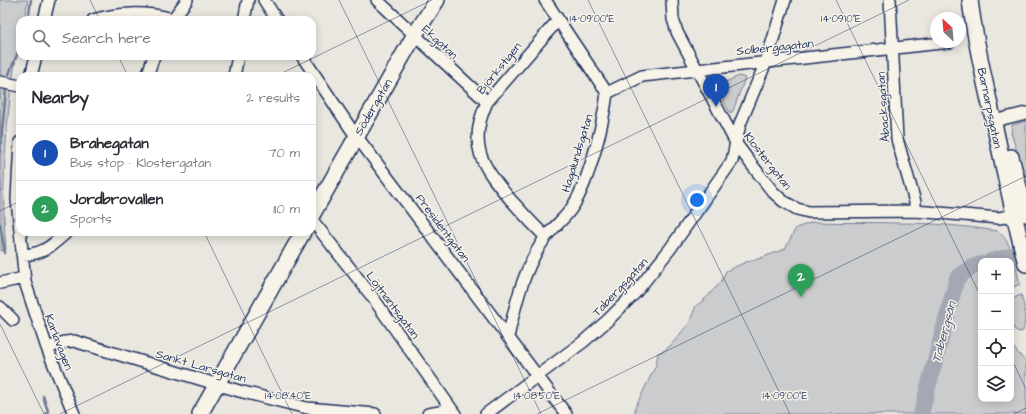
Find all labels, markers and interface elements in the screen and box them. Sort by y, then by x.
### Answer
text: 14°09'00"E [570,12,614,26]
text: 14°09'10"E [821,12,861,26]
north arrow [930,12,966,48]
search box [16,16,316,60]
street label: Ekgatan [417,21,461,64]
icon: search [30,27,52,49]
text: Search here [62,28,151,49]
street label: Solbergagatan [736,35,815,61]
street label: Björkstigen [473,39,527,99]
street label: Barnarpsgatan [972,66,1006,150]
street label: Åbacksgatan [873,71,895,143]
pin: 1 [703,74,729,107]
street label: Södergatan [350,76,397,139]
text: Nearby [32,86,89,110]
text: 2 results [246,89,300,107]
street label: Hagalundsgatan [557,112,598,195]
street label: Klostergatan [739,129,796,194]
text: Brahegatan [70,133,149,154]
text: 1 [44,144,46,162]
text: 70 m [268,144,300,162]
text: Bus stop · Klostergatan [70,154,211,172]
text: Jordbrovallen [70,189,163,210]
your location [687,190,707,210]
street label: Presidentgatan [411,191,474,267]
text: 2 [41,200,49,218]
text: 110 m [273,200,300,218]
text: Sports [70,210,112,228]
street label: Tabergsgatan [589,254,653,321]
map controls [978,258,1014,402]
button: + [978,258,1014,294]
pin: 2 [788,264,814,297]
street label: Löjtnantsgatan [361,268,424,343]
button: − [978,294,1014,330]
water label: Tabergsån [927,298,962,365]
street label: Karlavägen [39,312,77,373]
button: locate [978,330,1014,366]
street label: Sankt Larsgatan [153,345,248,388]
button: layers [978,366,1014,402]
text: 14°08'40"E [265,389,311,403]
text: 14°08'50"E [514,389,560,403]
text: 14°09'00"E [763,389,807,403]

